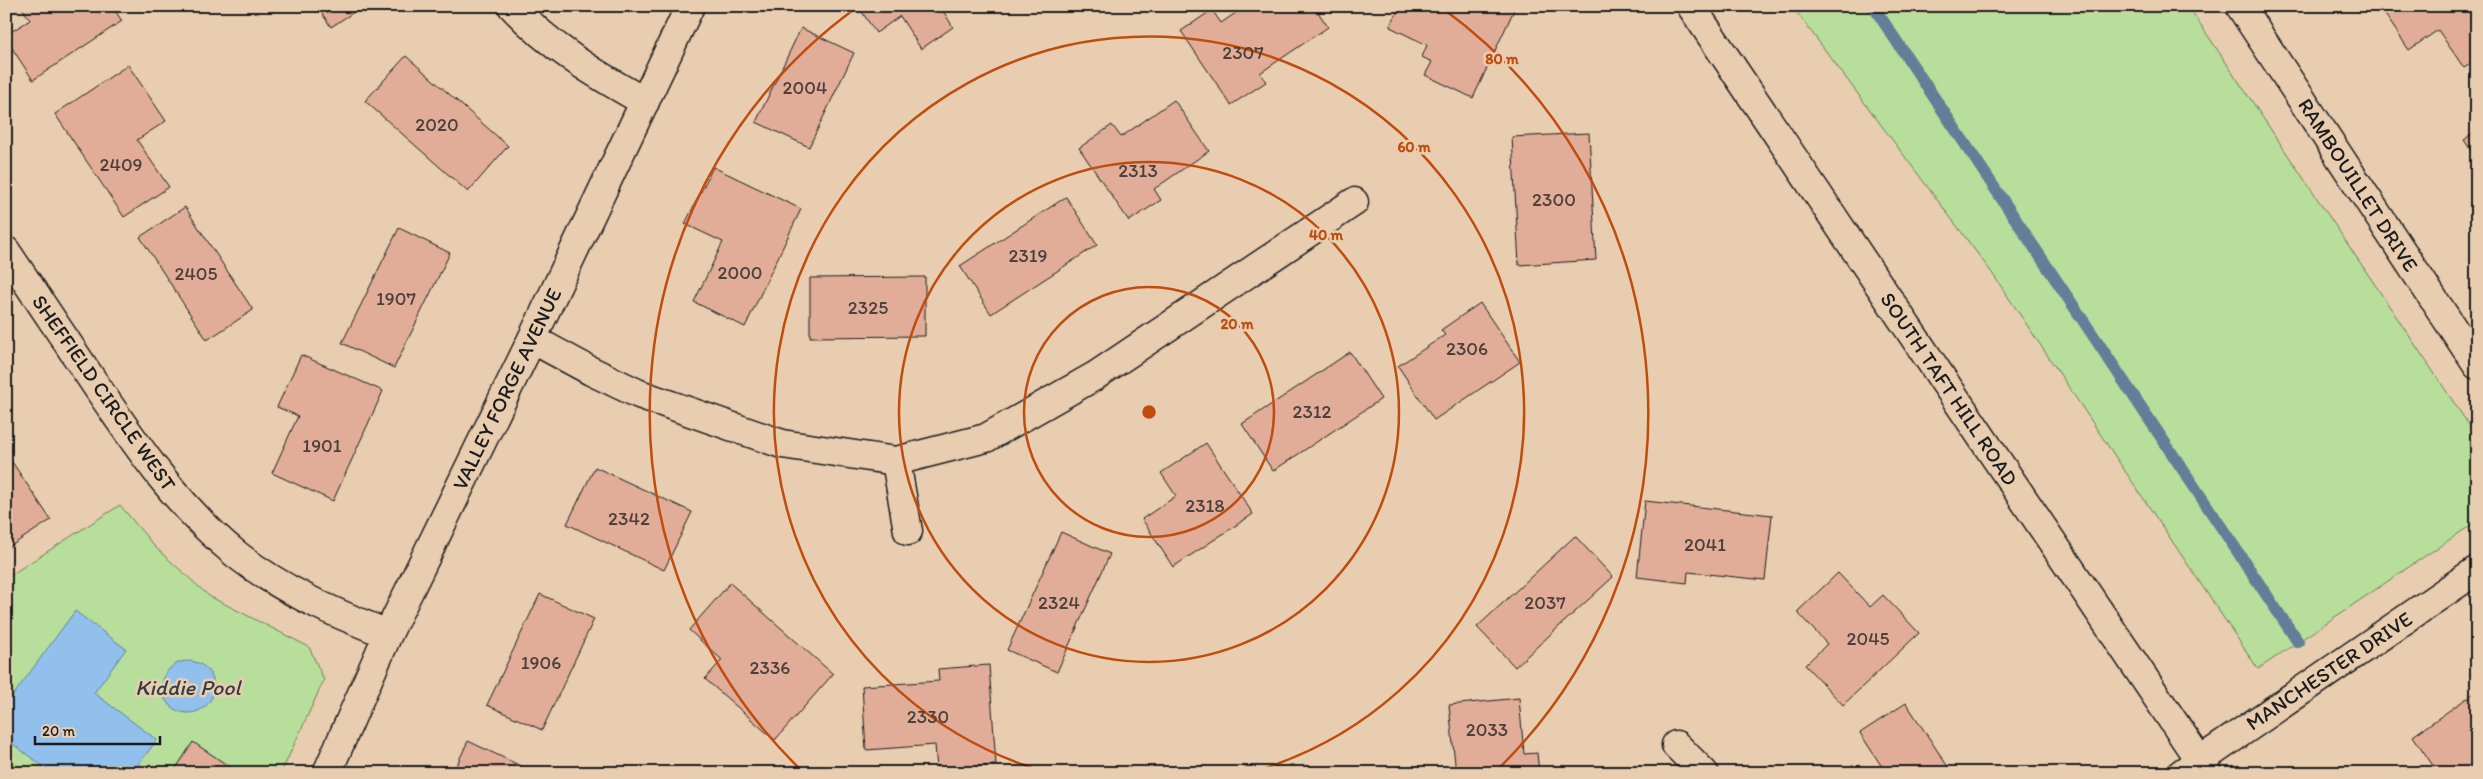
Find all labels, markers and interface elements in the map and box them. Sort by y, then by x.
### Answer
house number: 2307 [1222,41,1264,64]
text: 80 m [1485,50,1519,68]
house number: 2004 [783,76,827,99]
street label: RAMBOUILLET DRIVE [2293,93,2424,276]
house number: 2020 [415,113,459,136]
text: 60 m [1397,138,1431,156]
house number: 2409 [99,153,143,176]
house number: 2313 [1118,159,1158,182]
house number: 2300 [1532,188,1576,211]
text: 40 m [1309,226,1344,244]
house number: 2319 [1008,244,1048,267]
house number: 2000 [717,261,763,284]
house number: 2405 [174,262,218,285]
street label: VALLEY FORGE AVENUE [447,283,567,494]
house number: 1907 [376,287,416,310]
street label: SOUTH TAFT HILL ROAD [1875,287,2023,490]
street label: SHEFFIELD CIRCLE WEST [27,290,182,496]
house number: 2325 [848,296,888,319]
text: 20 m [1220,315,1254,333]
house number: 2306 [1446,337,1488,360]
house number: 2312 [1292,400,1332,423]
centre of rings [1140,403,1158,421]
house number: 1901 [302,434,342,457]
house number: 2318 [1185,494,1225,517]
house number: 2342 [608,507,650,530]
house number: 2041 [1684,533,1726,556]
house number: 2324 [1038,591,1080,614]
house number: 2037 [1524,591,1566,614]
street label: MANCHESTER DRIVE [2241,606,2417,735]
house number: 2045 [1846,627,1890,650]
house number: 1906 [521,651,561,674]
house number: 2336 [750,656,790,679]
water label: Kiddie Pool [135,674,242,701]
house number: 2330 [907,705,949,728]
scale bar [35,714,160,746]
house number: 2033 [1466,718,1508,741]
text: 20 m [42,722,76,740]

